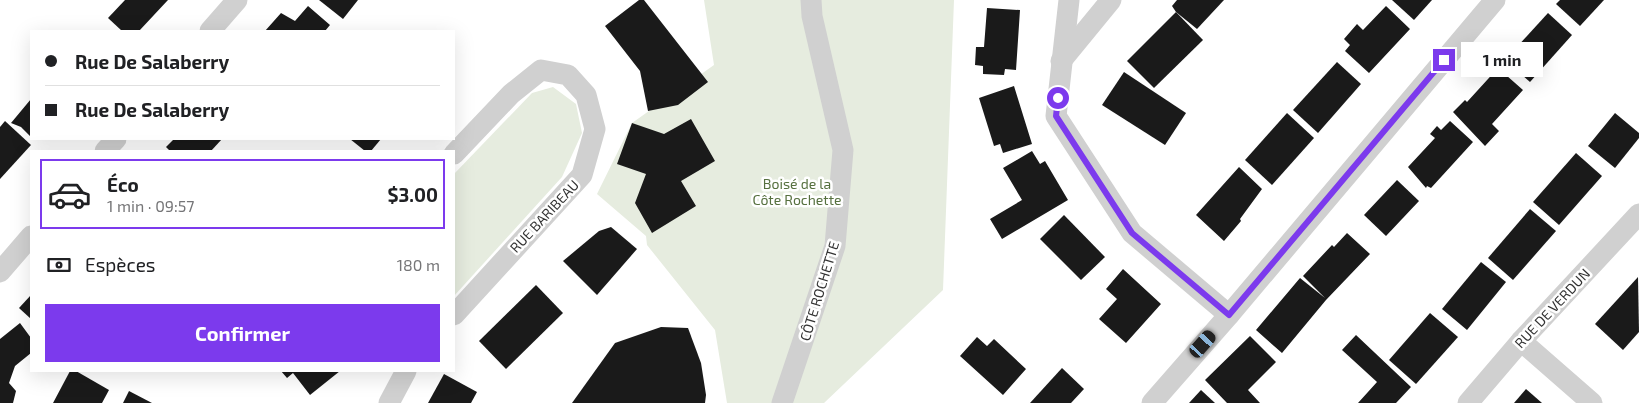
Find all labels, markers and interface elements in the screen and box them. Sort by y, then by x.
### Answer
callout: 1 min [1462,42,1544,78]
route end [1433,49,1455,71]
text: Rue De Salaberry [75,50,229,73]
text: 1 min [1483,50,1521,69]
route start [1047,87,1069,109]
text: Rue De Salaberry [75,98,229,121]
icon: car [47,172,92,217]
text: Éco [107,173,139,196]
park label: Boisé de la Côte Rochette [752,175,842,208]
street label: RUE BARIBEAU [506,176,582,256]
text: $3.00 [388,183,438,206]
text: 1 min · 09:57 [107,196,194,215]
street label: CÔTE ROCHETTE [796,239,842,343]
icon: cash [45,251,73,279]
text: Espèces [85,253,156,276]
text: 180 m [397,255,440,274]
street label: RUE DE VERDUN [1511,265,1593,351]
button: Confirmer [45,304,440,362]
car [1187,328,1218,360]

